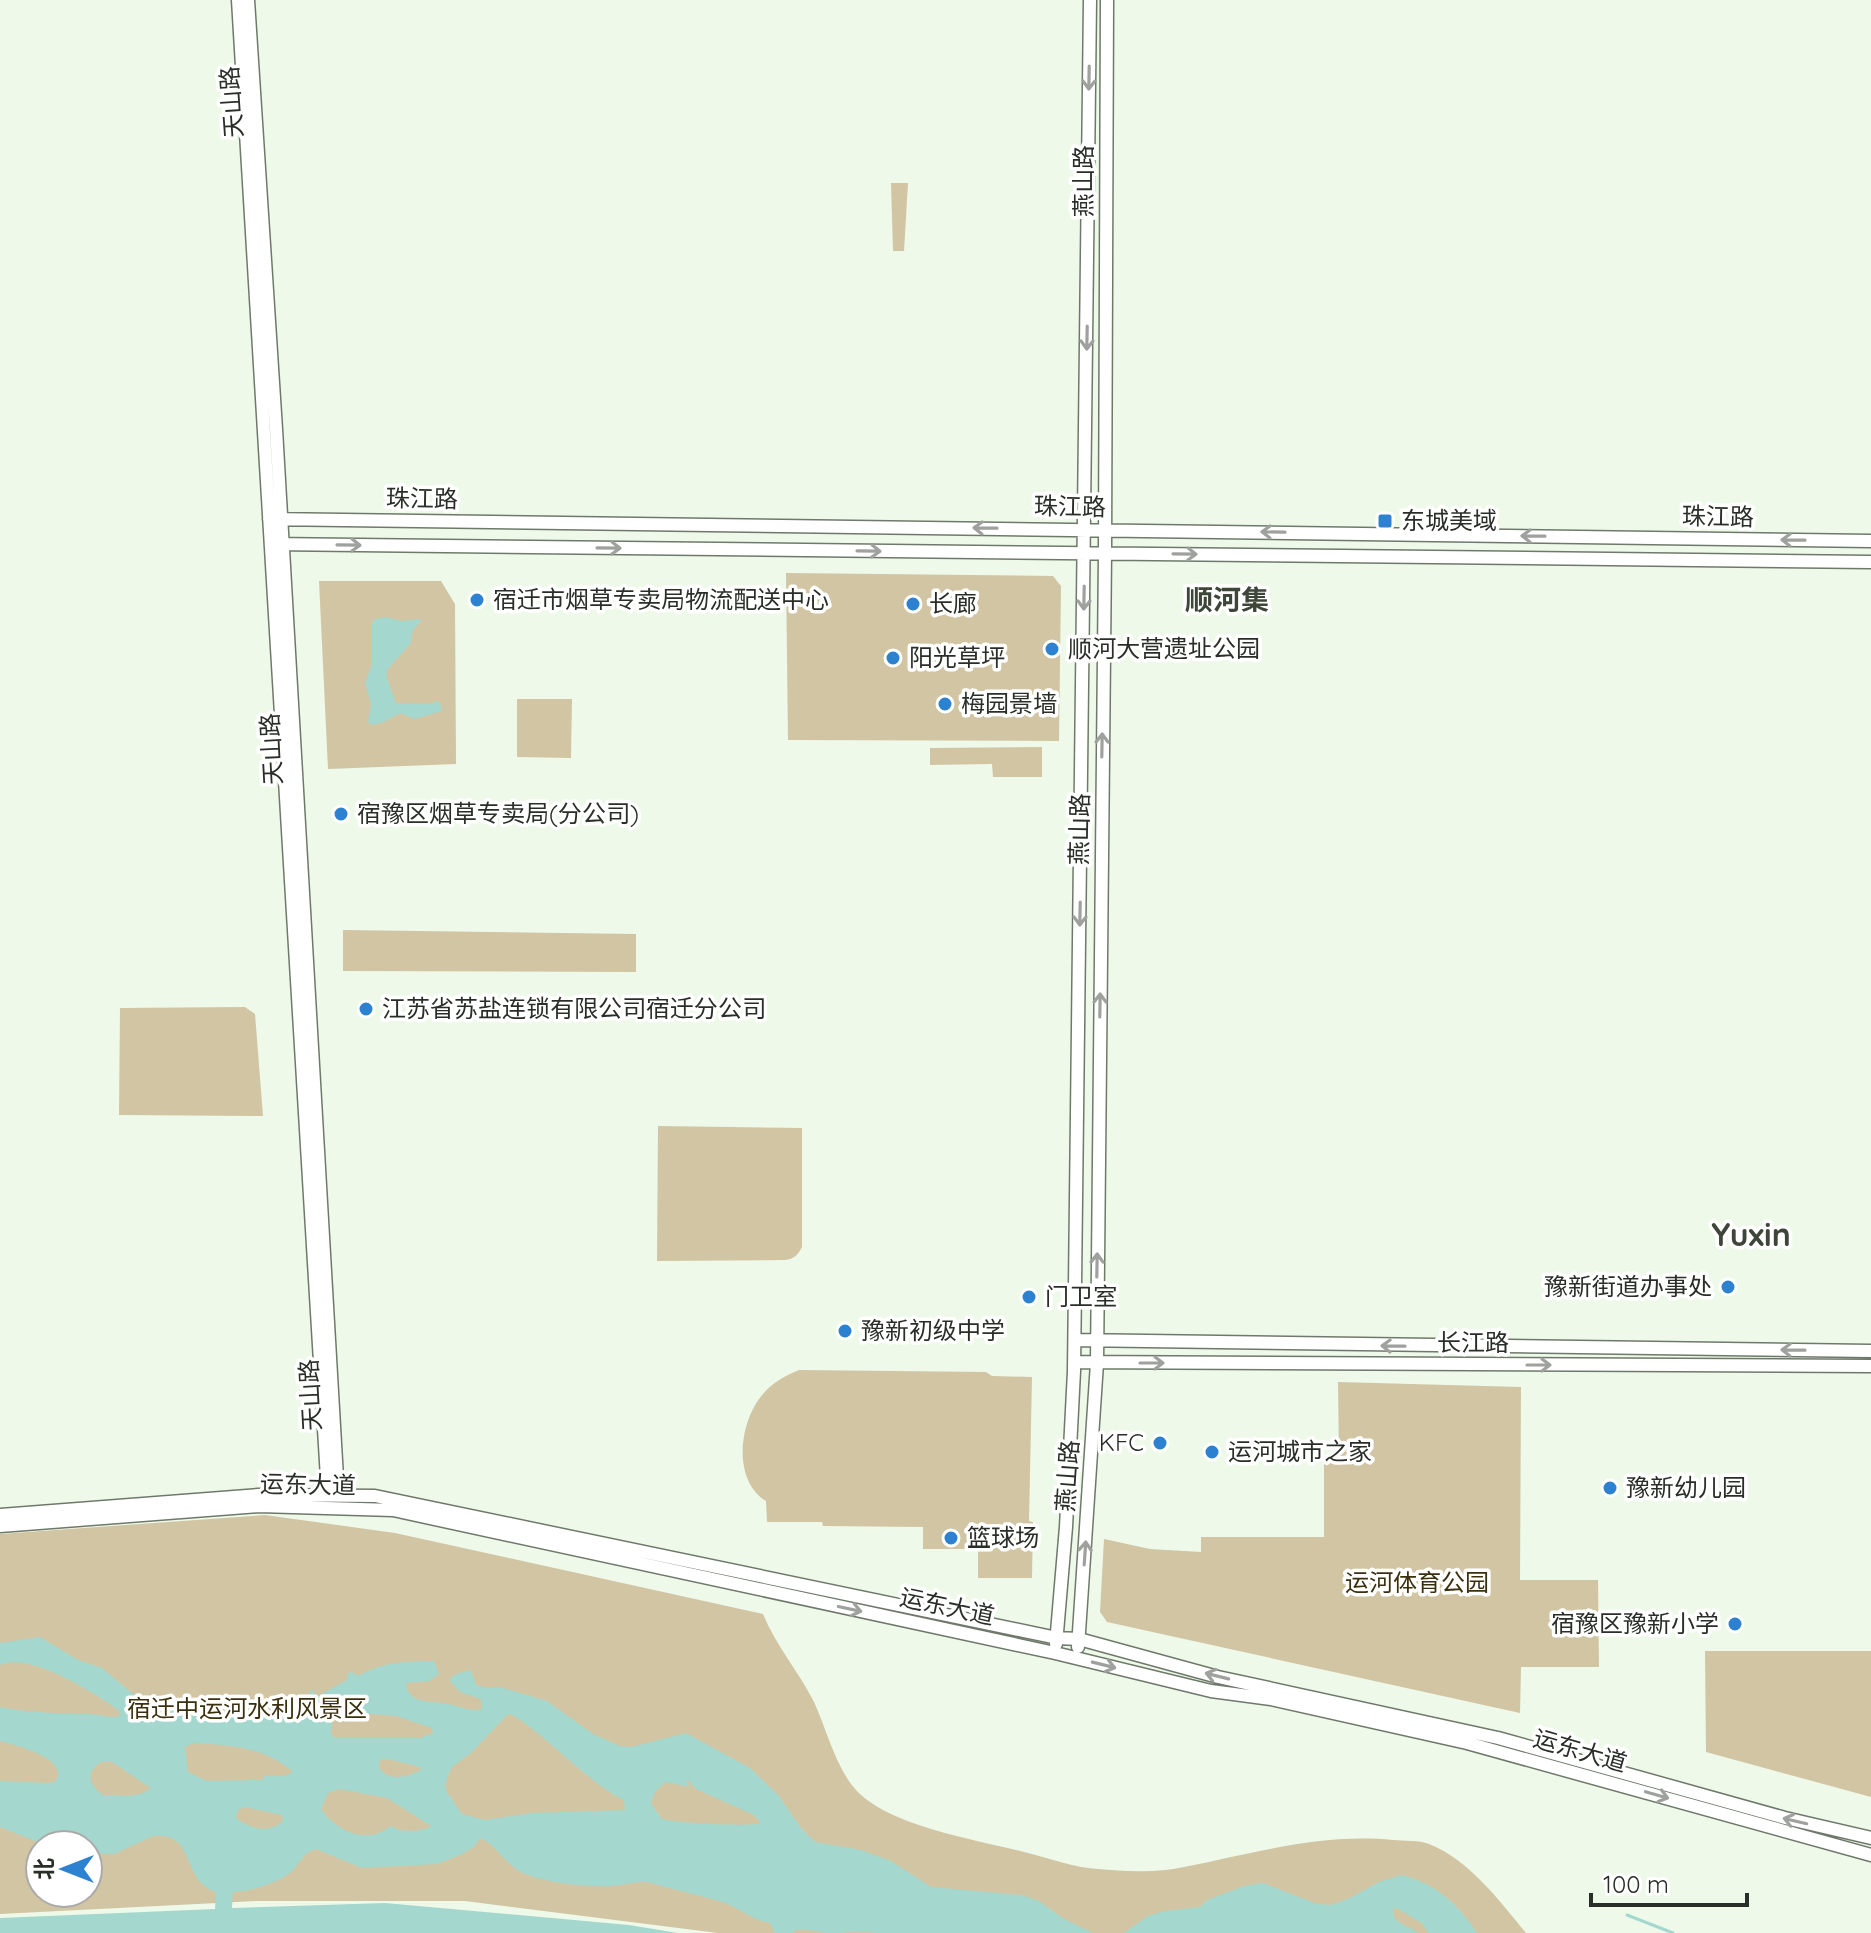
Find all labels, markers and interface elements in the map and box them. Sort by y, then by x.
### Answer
one-way arrow [1082,64,1097,91]
street label: 天山路 [214,65,248,139]
street label: 燕山路 [1068,145,1098,217]
one-way arrow [1079,324,1095,351]
street label: 珠江路 [386,482,458,514]
street label: 珠江路 [1034,490,1106,522]
street label: 珠江路 [1682,500,1754,532]
place label: 东城美域 [1401,505,1497,535]
marker: 东城美域 [1376,512,1394,530]
one-way arrow [972,520,999,535]
one-way arrow [1260,524,1287,539]
one-way arrow [1520,528,1547,544]
one-way arrow [1780,532,1807,548]
one-way arrow [335,537,362,553]
one-way arrow [595,540,622,556]
one-way arrow [855,543,882,559]
one-way arrow [1171,547,1198,562]
district label: 顺河集 [1185,582,1269,617]
place label: 宿迁市烟草专卖局物流配送中心 [493,584,829,614]
one-way arrow [1076,584,1092,611]
place label: 长廊 [929,588,977,618]
marker: 宿迁市烟草专卖局物流配送中心 [468,591,486,609]
marker: 长廊 [904,595,922,613]
place label: 顺河大营遗址公园 [1068,633,1260,663]
marker: 顺河大营遗址公园 [1043,640,1061,658]
place label: 阳光草坪 [909,642,1005,672]
marker: 阳光草坪 [884,649,902,667]
place label: 梅园景墙 [961,688,1057,718]
marker: 梅园景墙 [936,695,954,713]
street label: 天山路 [254,712,288,786]
one-way arrow [1095,732,1110,759]
street label: 燕山路 [1063,793,1095,865]
place label: 宿豫区烟草专卖局(分公司) [357,798,639,828]
marker: 宿豫区烟草专卖局(分公司) [332,805,350,823]
one-way arrow [1072,900,1088,927]
one-way arrow [1092,992,1108,1019]
place label: 江苏省苏盐连锁有限公司宿迁分公司 [382,993,766,1023]
marker: 江苏省苏盐连锁有限公司宿迁分公司 [357,1000,375,1018]
district label: Yuxin [1711,1214,1791,1254]
one-way arrow [1089,1252,1105,1279]
place label: 豫新街道办事处 [1544,1271,1712,1301]
marker: 豫新街道办事处 [1719,1278,1737,1296]
place label: 门卫室 [1045,1281,1117,1311]
marker: 门卫室 [1020,1288,1038,1306]
place label: 豫新初级中学 [861,1315,1005,1345]
marker: 豫新初级中学 [836,1322,854,1340]
street label: 长江路 [1437,1327,1509,1357]
one-way arrow [1380,1338,1407,1354]
one-way arrow [1780,1343,1807,1358]
one-way arrow [1138,1355,1165,1371]
one-way arrow [1525,1357,1552,1373]
street label: 天山路 [293,1358,327,1432]
place label: KFC [1099,1427,1144,1457]
marker: KFC [1151,1434,1169,1452]
place label: 运河城市之家 [1228,1436,1372,1466]
street label: 燕山路 [1050,1439,1084,1513]
marker: 运河城市之家 [1203,1443,1221,1461]
street label: 运东大道 [260,1468,356,1500]
place label: 豫新幼儿园 [1626,1472,1746,1502]
marker: 豫新幼儿园 [1601,1479,1619,1497]
place label: 篮球场 [967,1522,1039,1552]
marker: 篮球场 [942,1529,960,1547]
one-way arrow [1078,1540,1093,1567]
park label: 运河体育公园 [1345,1567,1489,1597]
street label: 运东大道 [897,1581,997,1631]
one-way arrow [837,1602,863,1617]
place label: 宿豫区豫新小学 [1551,1608,1719,1638]
marker: 宿豫区豫新小学 [1726,1615,1744,1633]
one-way arrow [1091,1658,1117,1673]
one-way arrow [1205,1668,1230,1683]
park label: 宿迁中运河水利风景区 [127,1693,367,1723]
street label: 运东大道 [1530,1722,1631,1778]
one-way arrow [1643,1788,1669,1803]
one-way arrow [1783,1812,1808,1827]
north arrow [24,1829,104,1909]
scale bar [1591,1857,1747,1907]
text: 北 [30,1858,58,1880]
text: 100 m [1603,1869,1669,1899]

